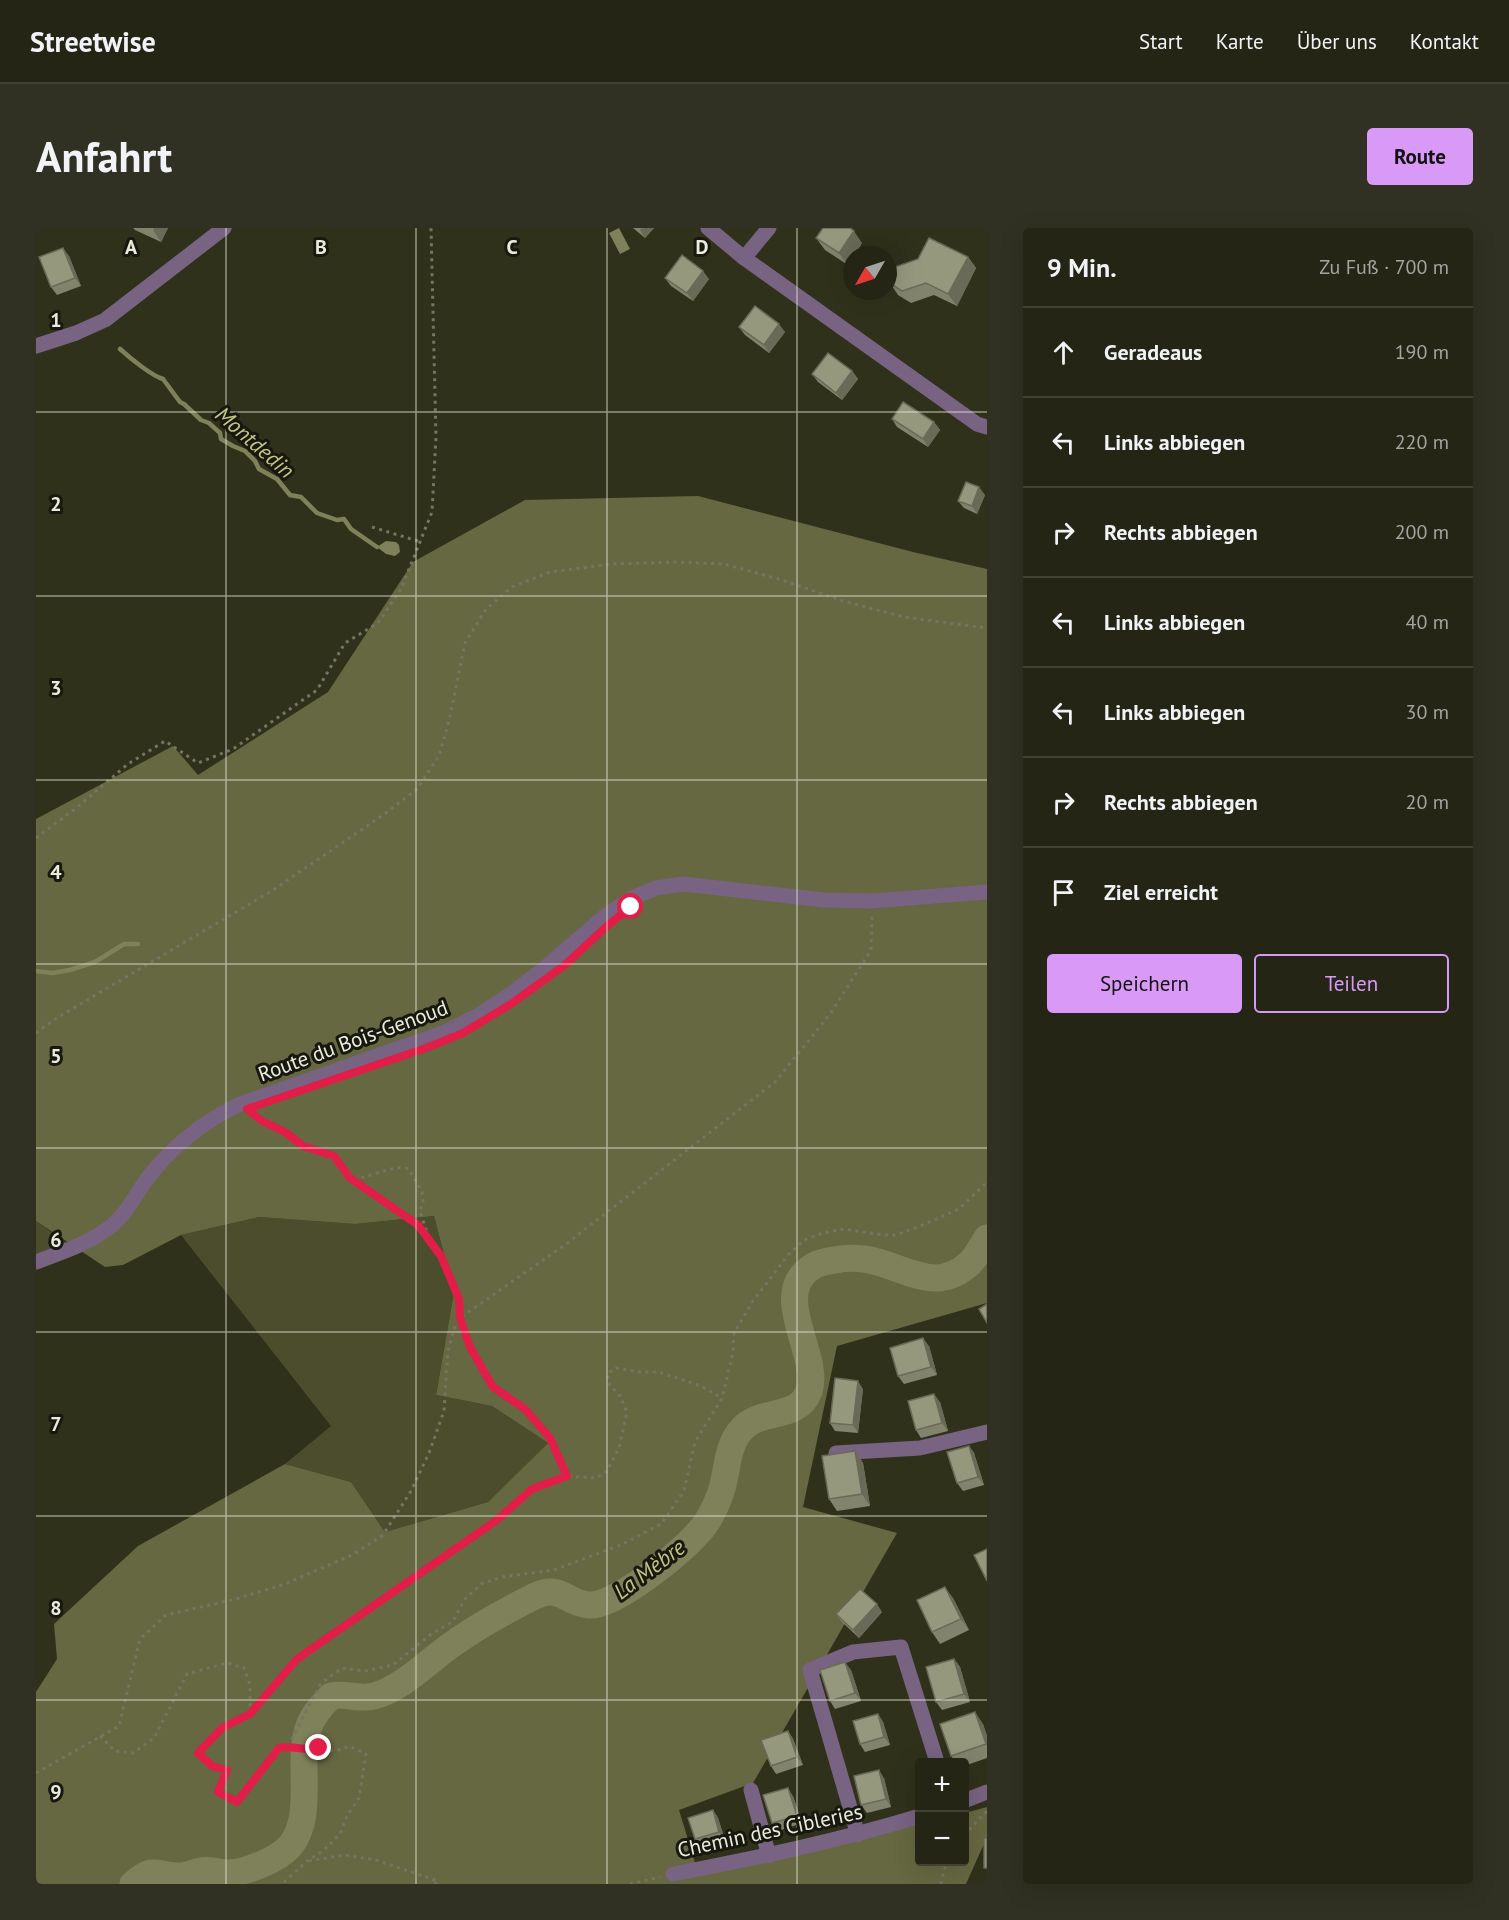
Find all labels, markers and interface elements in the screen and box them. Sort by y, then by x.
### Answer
text: Streetwise [30,23,156,60]
text: Start [1139,28,1183,55]
text: Karte [1216,28,1264,55]
text: Über uns [1297,28,1377,55]
text: Kontakt [1410,28,1479,55]
button: Route [1367,128,1473,185]
text: Anfahrt [36,129,172,184]
text: A [125,234,138,260]
text: B [315,234,327,260]
text: C [506,234,518,260]
text: D [696,234,709,260]
north arrow [843,246,897,300]
text: 9 Min. [1047,251,1117,284]
text: Zu Fuß · 700 m [1319,254,1449,280]
text: 1 [50,307,62,333]
icon: ahead [1047,336,1080,369]
text: Geradeaus [1104,338,1202,366]
text: 190 m [1395,339,1449,365]
water label: Montdedin [210,400,300,484]
icon: left [1047,426,1080,459]
text: Links abbiegen [1104,428,1245,456]
text: 220 m [1395,429,1449,455]
text: 2 [50,491,62,517]
icon: right [1047,516,1080,549]
text: Rechts abbiegen [1104,518,1258,546]
text: 200 m [1395,519,1449,545]
icon: left [1047,606,1080,639]
text: Links abbiegen [1104,608,1245,636]
text: 40 m [1406,609,1449,635]
text: 3 [50,675,62,701]
icon: left [1047,696,1080,729]
text: Links abbiegen [1104,698,1245,726]
text: 30 m [1406,699,1449,725]
icon: right [1047,786,1080,819]
text: Rechts abbiegen [1104,788,1258,816]
text: 20 m [1406,789,1449,815]
text: 4 [50,859,62,885]
icon: arrive [1047,876,1080,909]
text: Ziel erreicht [1104,878,1218,906]
route start [617,893,643,919]
button: Speichern [1047,954,1242,1013]
button: Teilen [1254,954,1449,1013]
street label: Route du Bois-Genoud [254,994,451,1087]
text: 5 [50,1043,62,1069]
text: 6 [50,1227,62,1253]
text: 7 [50,1411,62,1437]
water label: La Mèbre [608,1533,691,1605]
text: 8 [50,1595,62,1621]
route end [305,1734,331,1760]
map controls [915,1758,969,1866]
button: + [915,1758,969,1812]
text: 9 [50,1779,62,1805]
street label: Chemin des Cibleries [675,1798,865,1863]
button: − [915,1812,969,1866]

